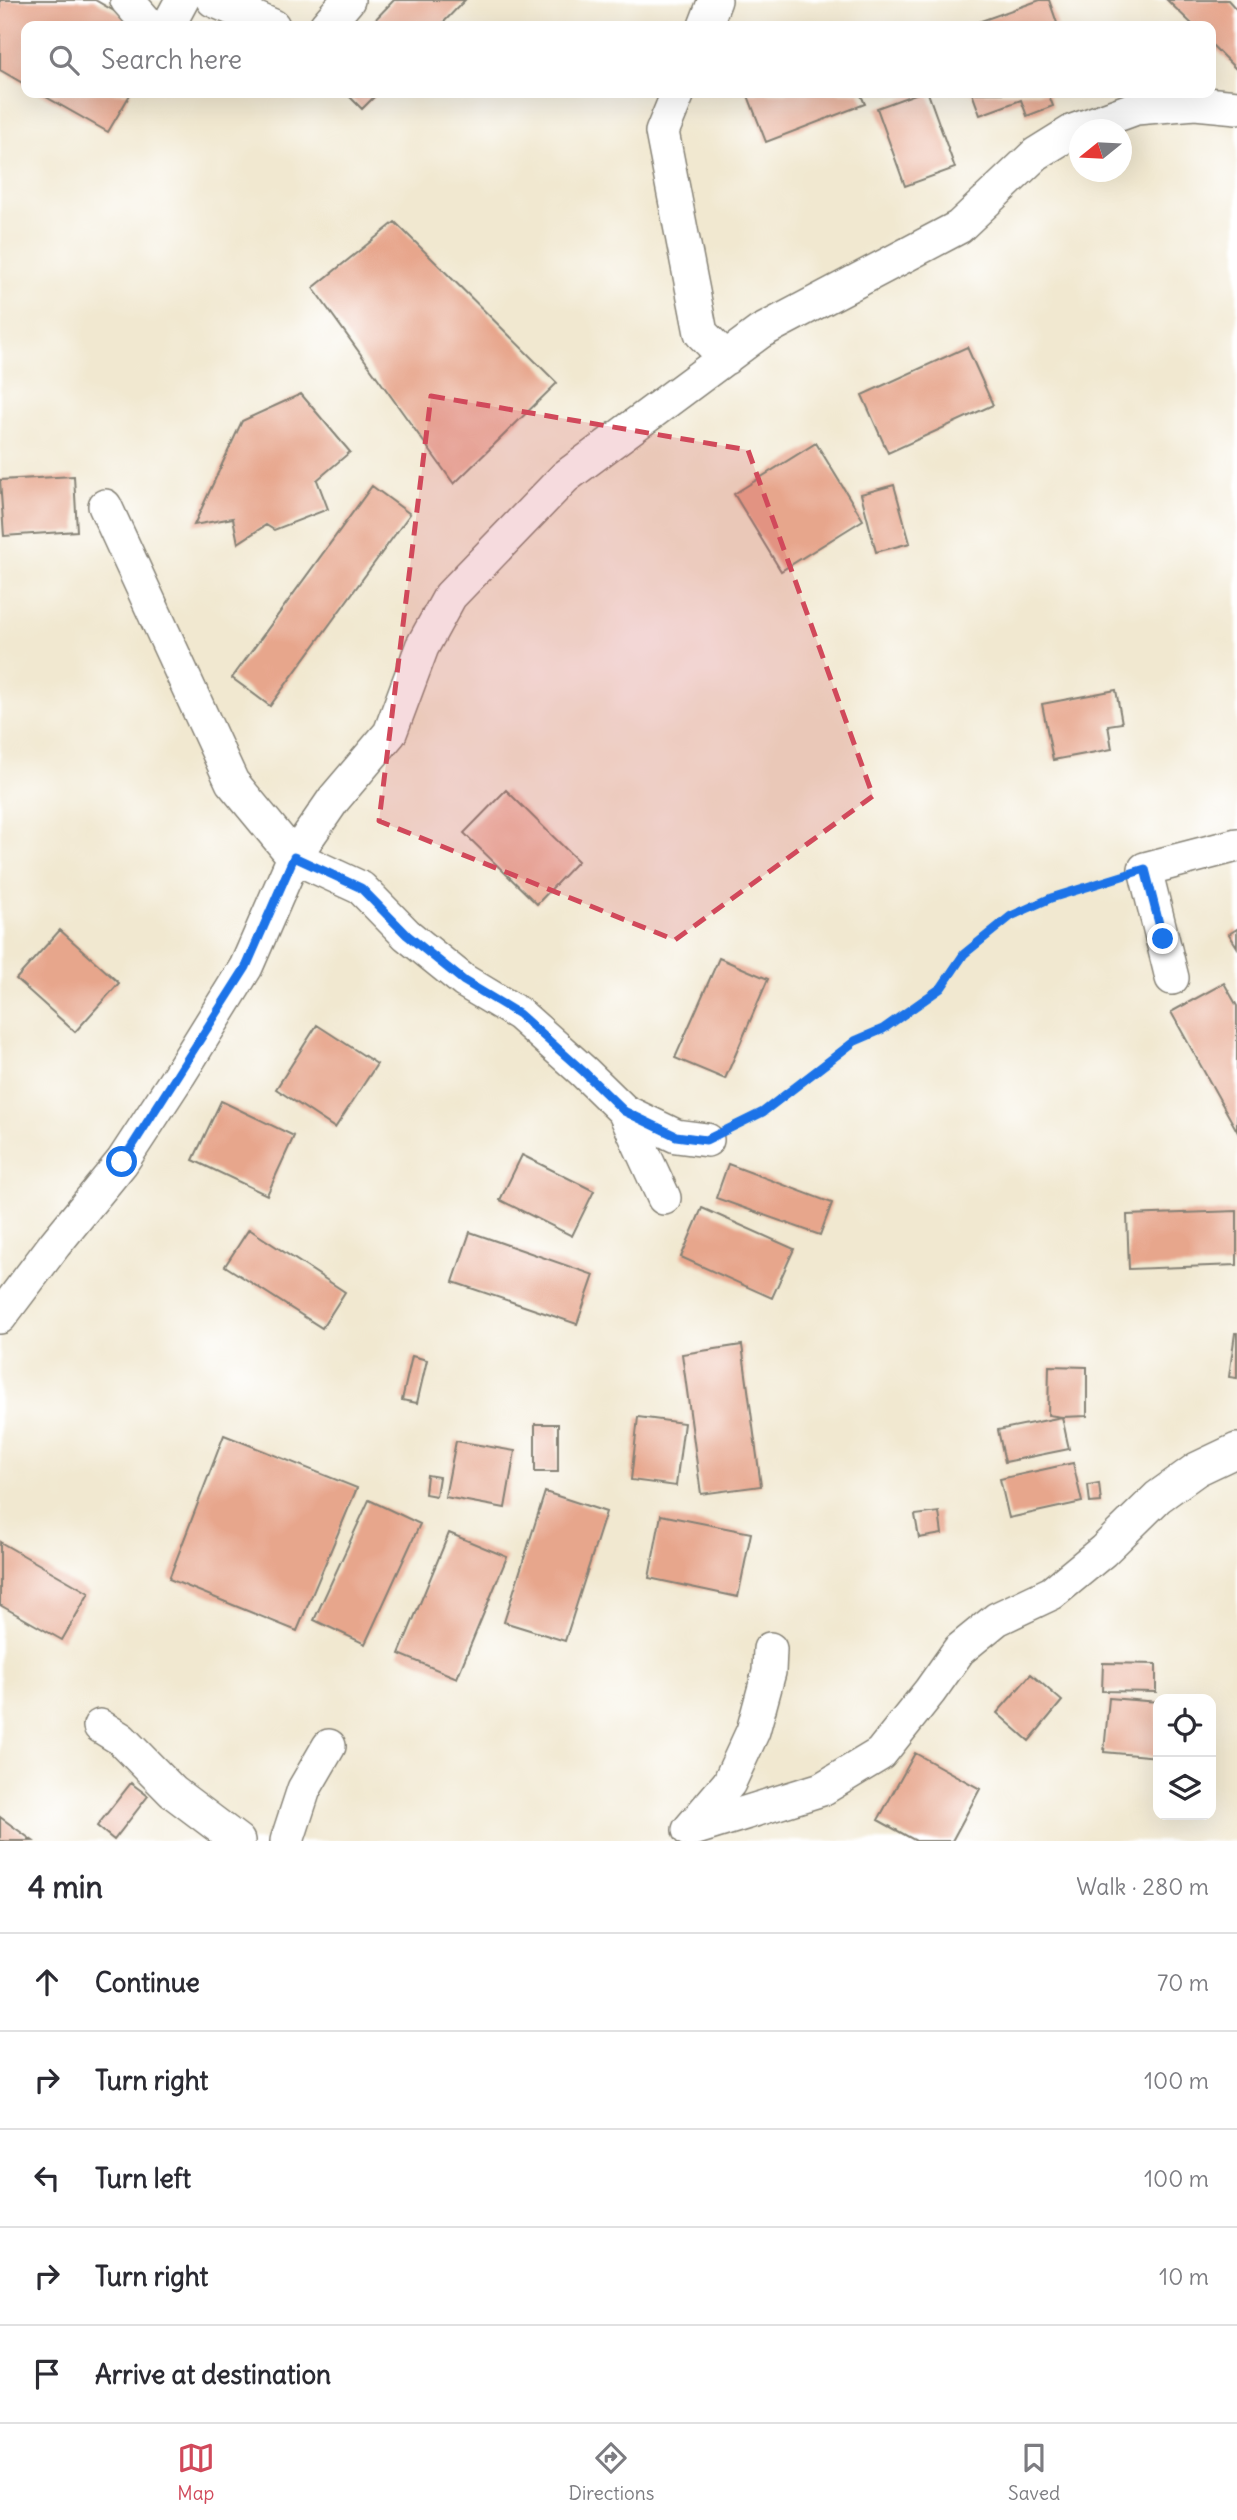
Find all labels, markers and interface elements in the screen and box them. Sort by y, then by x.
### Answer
search box [21,21,1216,98]
icon: search [45,41,83,79]
text: Search here [101,43,242,76]
north arrow [1069,119,1132,182]
route end [1147,923,1178,954]
route start [106,1146,137,1177]
map controls [1153,1694,1216,1820]
button: locate [1153,1694,1216,1757]
button: layers [1153,1757,1216,1820]
text: 4 min [28,1868,103,1906]
text: Walk · 280 m [1076,1872,1209,1901]
icon: ahead [28,1963,66,2001]
text: Continue [95,1966,200,1999]
text: 70 m [1157,1968,1209,1997]
icon: right [28,2061,66,2099]
text: Turn right [95,2064,208,2097]
text: 100 m [1144,2066,1209,2095]
icon: left [28,2159,66,2197]
text: Turn left [95,2162,191,2195]
text: 100 m [1144,2164,1209,2193]
icon: right [28,2257,66,2295]
text: Turn right [95,2260,208,2293]
text: 10 m [1159,2262,1209,2291]
icon: arrive [28,2355,66,2393]
text: Arrive at destination [95,2358,331,2391]
tab: Map [177,2439,215,2505]
tab: Directions [569,2439,654,2505]
tab: Saved [1008,2439,1060,2505]

